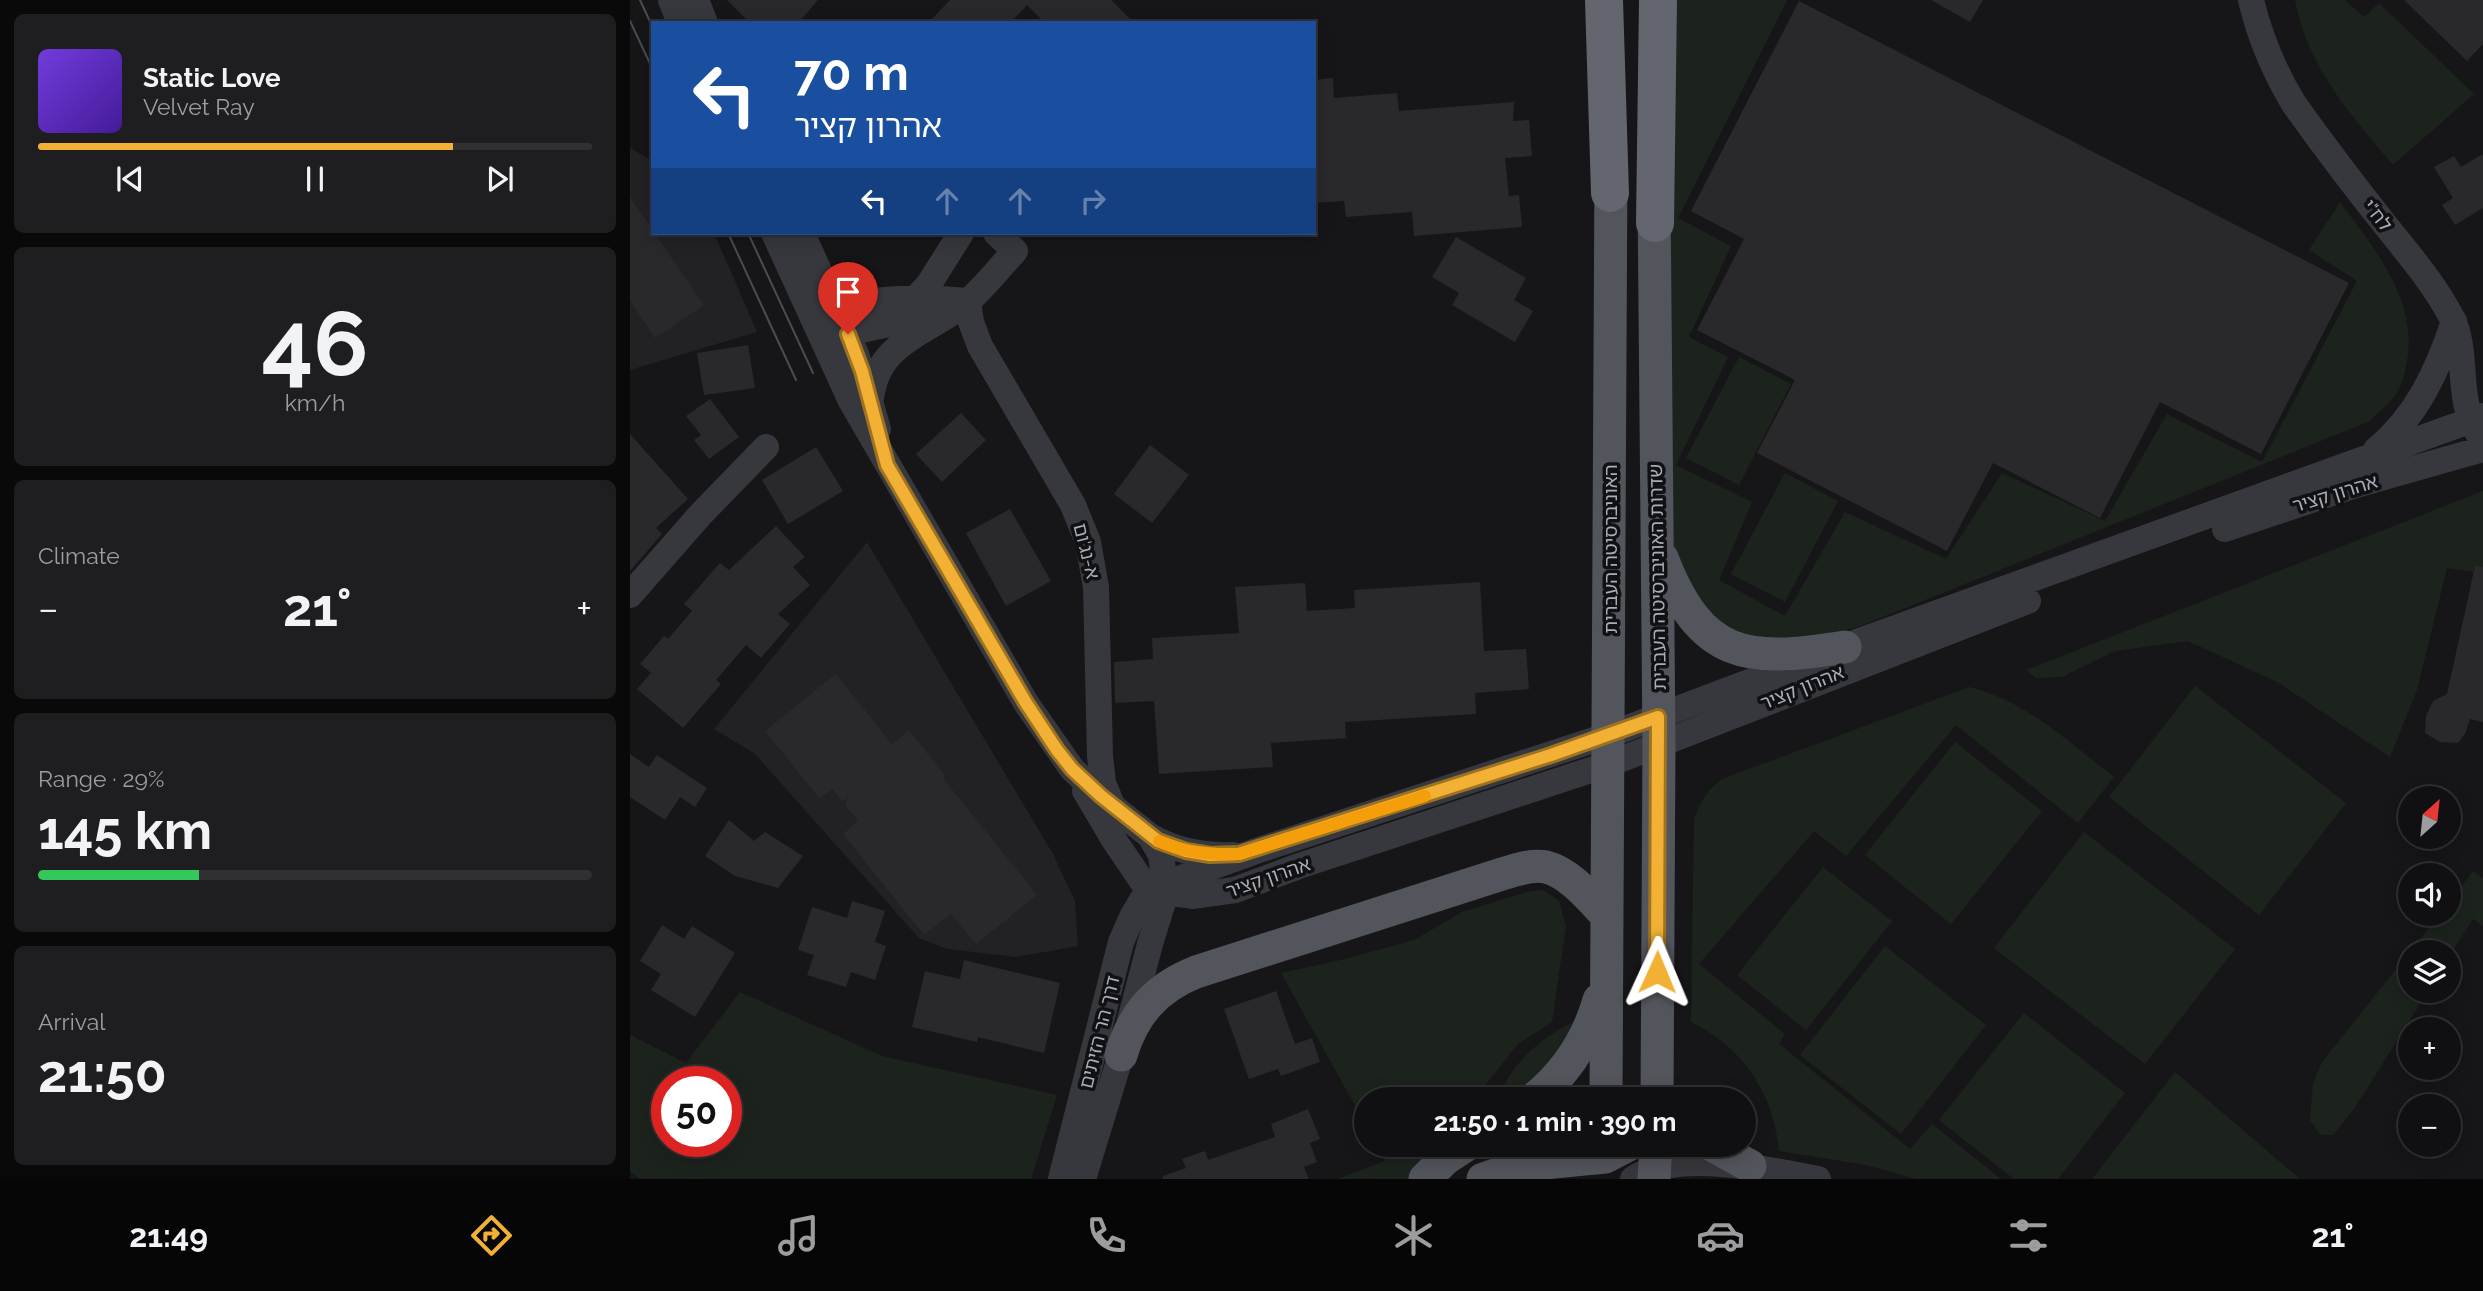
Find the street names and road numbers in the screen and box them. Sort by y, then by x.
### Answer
street label: לח"י [2359,195,2397,235]
street label: האוניברסיטה העברית [1599,464,1621,634]
street label: שדרות האוניברסיטה העברית [1644,464,1670,690]
street label: אהרון קציר [2290,470,2380,516]
street label: א-נג'ום [1069,521,1105,581]
street label: אהרון קציר [1757,660,1847,714]
street label: אהרון קציר [1223,852,1313,902]
street label: דרך הר הזיתים [1074,973,1124,1091]

